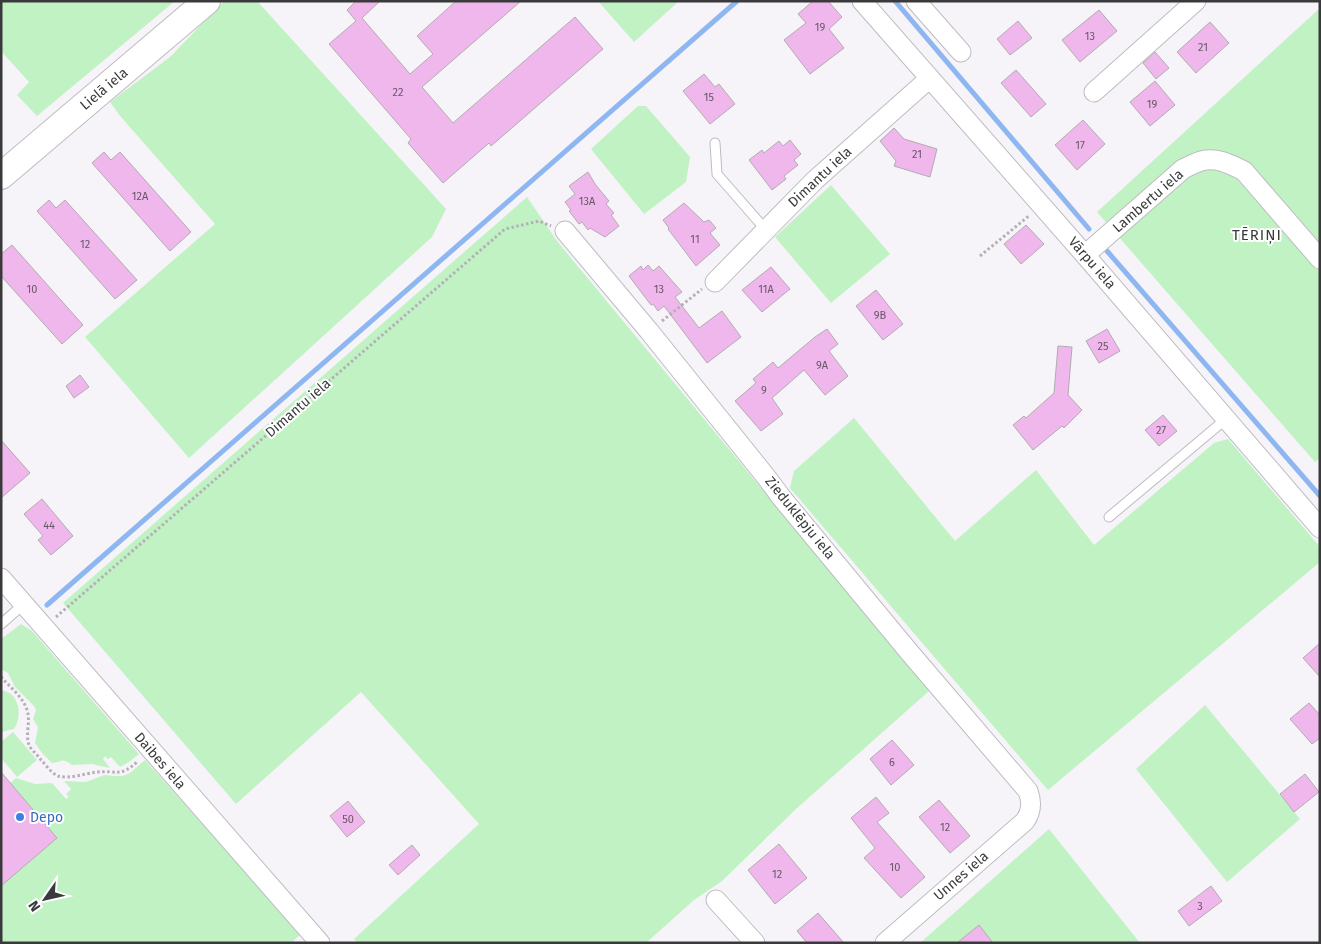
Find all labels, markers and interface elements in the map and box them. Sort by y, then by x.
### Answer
house number: 19 [815,21,825,34]
house number: 13 [1085,30,1095,43]
house number: 21 [1198,41,1208,54]
street label: Lielā iela [77,64,131,114]
house number: 22 [393,86,403,99]
house number: 15 [704,91,715,104]
house number: 19 [1147,98,1157,111]
house number: 17 [1075,139,1085,152]
street label: Dimantu iela [785,143,855,211]
house number: 21 [912,148,922,161]
street label: Lambertu iela [1109,166,1187,236]
house number: 12A [132,190,149,203]
house number: 13A [579,195,596,208]
district label: TĒRIŅI [1232,226,1282,245]
house number: 11 [690,233,700,246]
street label: Vārpu iela [1065,233,1119,293]
house number: 12 [80,238,90,251]
house number: 10 [27,283,37,296]
house number: 13 [654,283,664,296]
house number: 11A [758,283,775,296]
house number: 9B [874,309,887,322]
house number: 25 [1098,340,1109,353]
house number: 9A [816,359,829,372]
street label: Dimantu iela [262,375,334,441]
house number: 9 [761,384,767,397]
house number: 27 [1156,424,1166,437]
street label: Zieduklēpju iela [761,473,839,563]
house number: 44 [43,519,55,532]
street label: Daibes iela [131,729,189,793]
house number: 6 [889,756,895,769]
place label: Depo [30,809,63,826]
marker: Depo [14,811,26,823]
house number: 50 [342,813,354,826]
house number: 12 [940,821,950,834]
street label: Unnes iela [930,848,992,904]
house number: 10 [890,861,900,874]
house number: 12 [772,868,782,881]
north arrow [20,874,70,924]
text: N [25,897,44,915]
house number: 3 [1197,900,1203,913]

